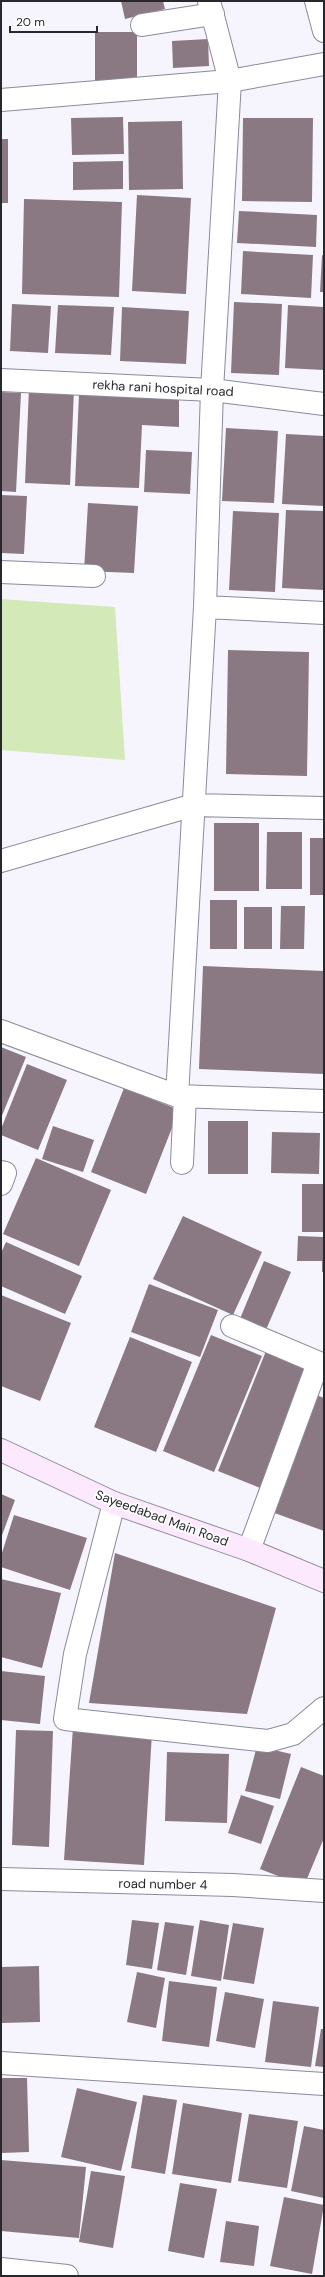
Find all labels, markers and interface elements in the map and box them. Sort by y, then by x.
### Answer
scale bar [10,8,97,34]
text: 20 m [16,14,45,30]
street label: rekha rani hospital road [92,376,234,400]
street label: Sayeedabad Main Road [93,1486,231,1550]
street label: road number 4 [118,1875,208,1893]

